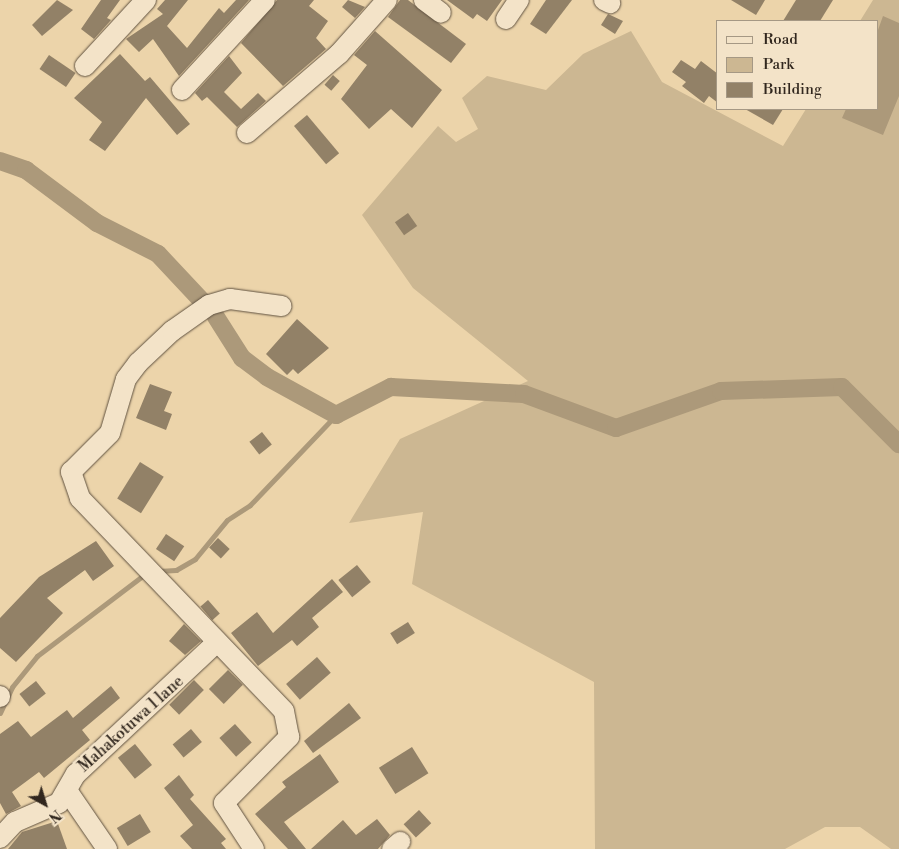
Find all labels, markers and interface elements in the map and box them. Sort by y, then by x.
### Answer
legend [716,20,879,110]
text: Road [763,30,798,49]
text: Park [763,55,794,74]
text: Building [763,80,822,99]
street label: Mahakotuwa 1 lane [74,672,188,776]
north arrow [20,779,70,829]
text: N [44,805,64,826]

